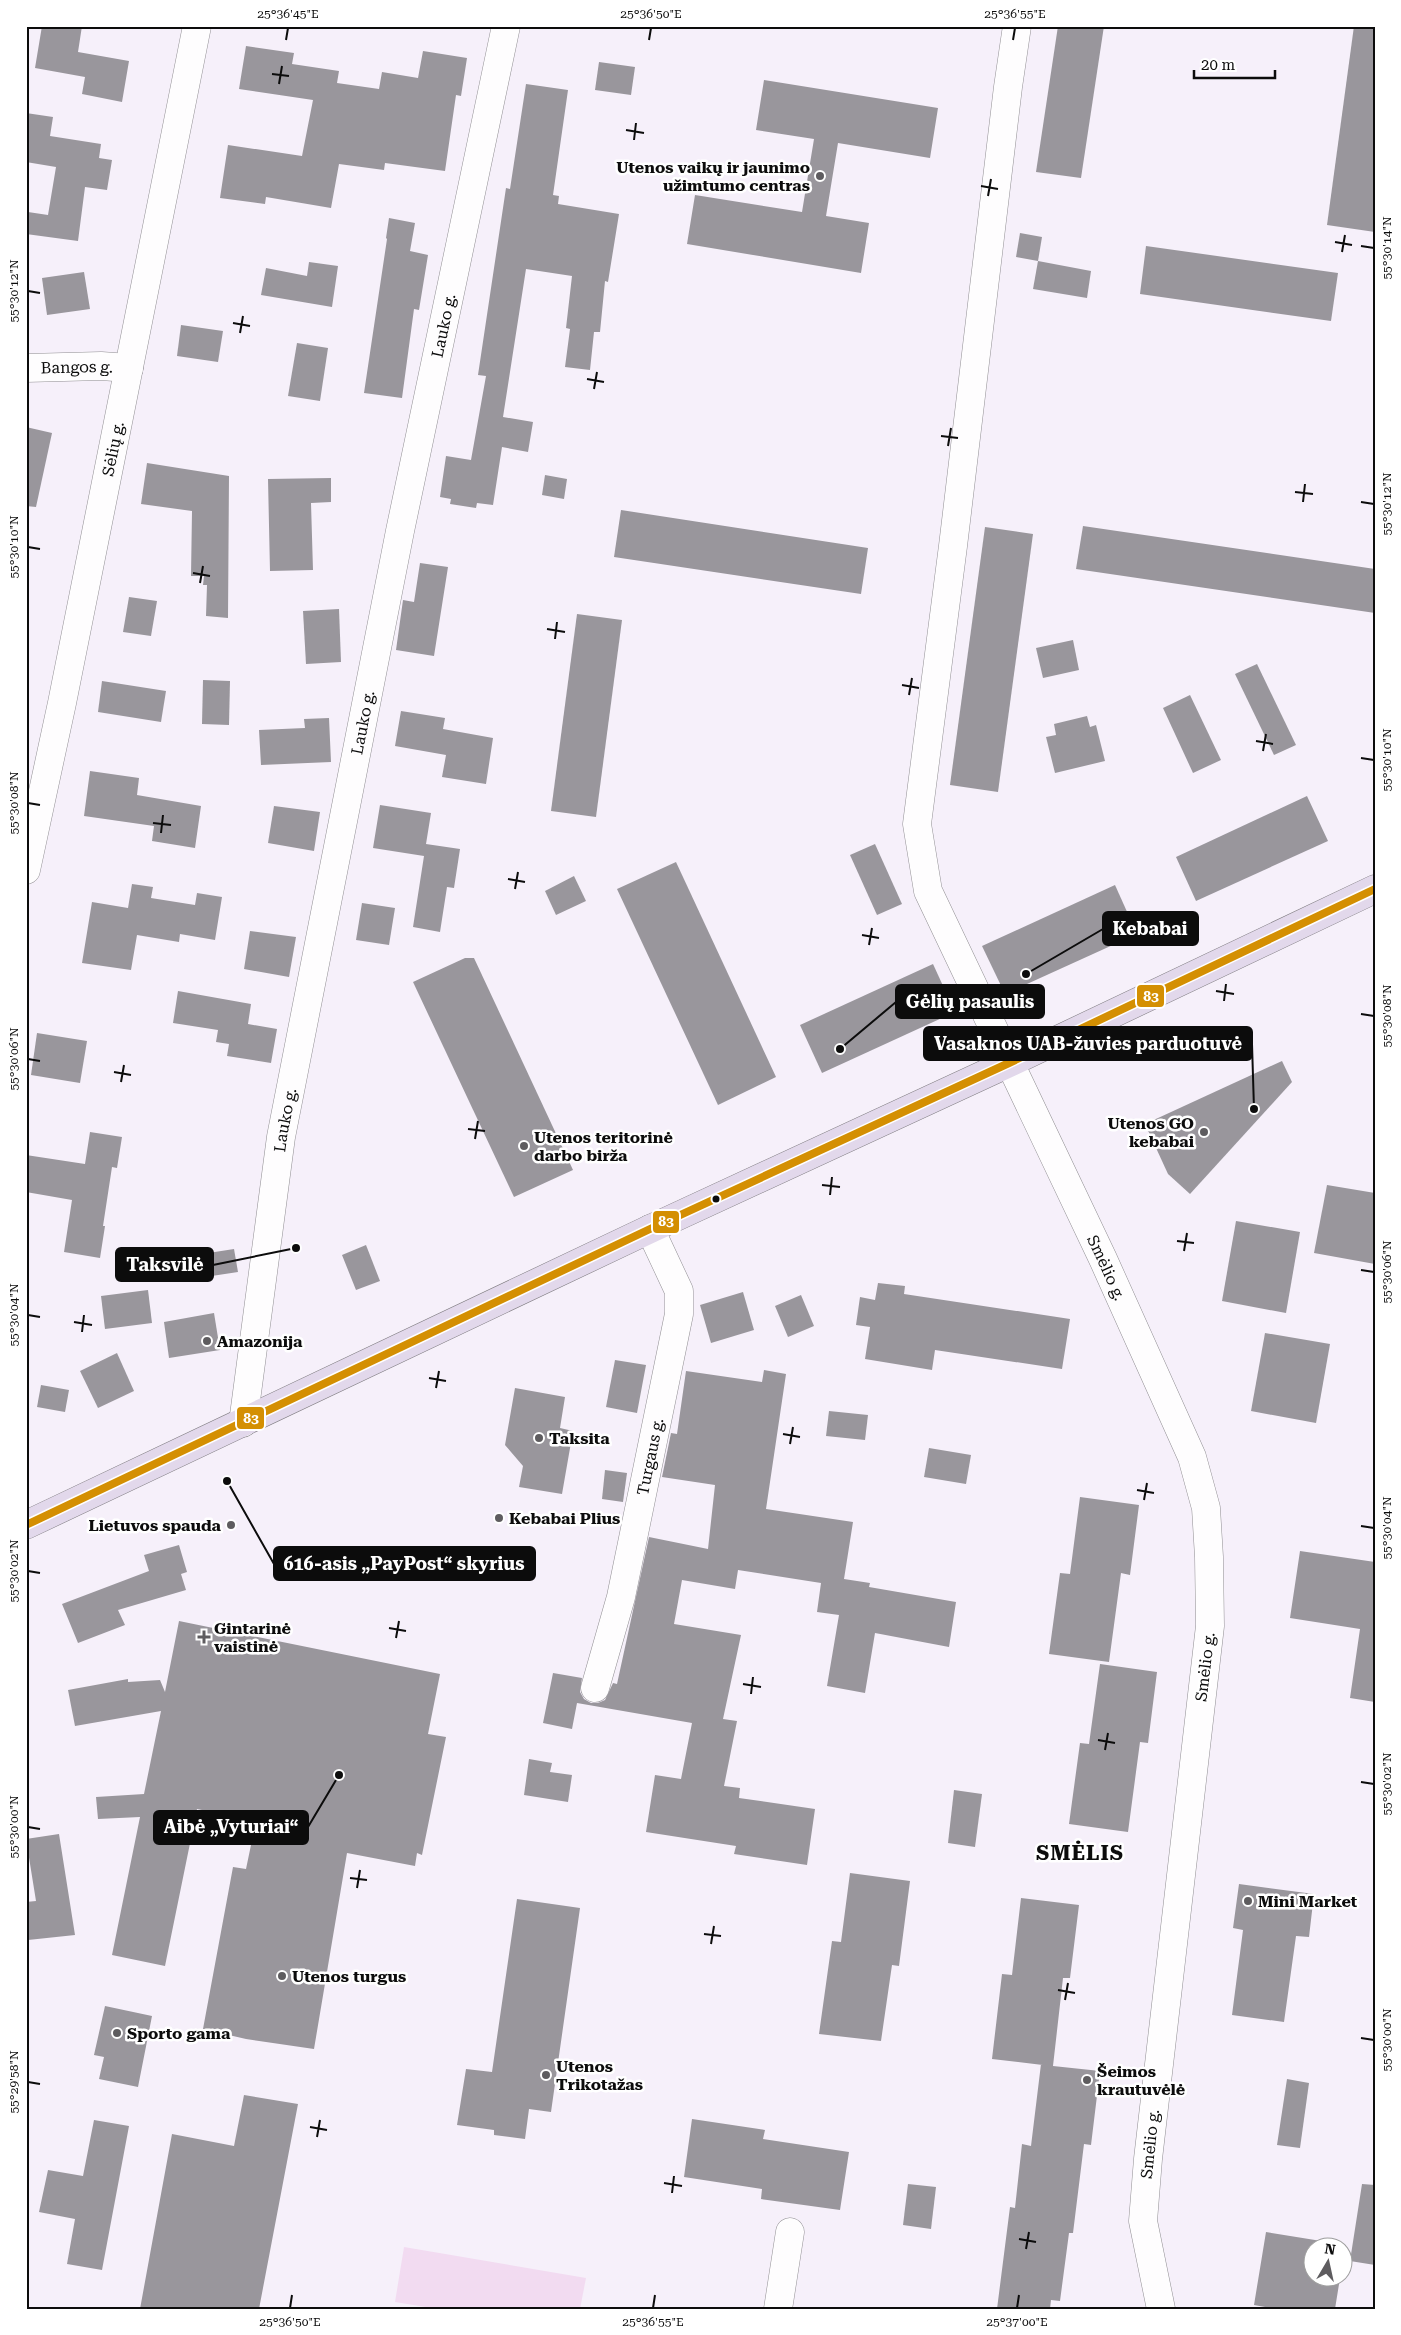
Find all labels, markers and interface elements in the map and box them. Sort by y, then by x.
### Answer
text: 25°36'45"E [257,7,319,21]
text: 25°36'50"E [620,7,682,21]
text: 25°36'55"E [984,7,1046,21]
scale bar [1194,48,1275,80]
text: 20 m [1201,56,1236,74]
place label: Utenos vaikų ir jaunimo užimtumo centras [616,158,810,195]
marker: Utenos vaikų ir jaunimo užimtumo centras [814,170,826,182]
text: 55°30'14"N [1380,216,1394,280]
text: 55°30'12"N [7,259,21,323]
street label: Lauko g. [427,292,459,359]
street label: Bangos g. [40,356,114,377]
street label: Sėlių g. [98,420,127,478]
text: 55°30'12"N [1380,472,1394,536]
text: 55°30'10"N [7,515,21,579]
street label: Lauko g. [347,689,378,756]
text: 55°30'10"N [1380,728,1394,792]
text: 55°30'08"N [7,771,21,835]
callout: Kebabai [1103,912,1198,945]
text: Kebabai [1112,918,1188,939]
line badge: 83 [1136,984,1165,1008]
text: 55°30'08"N [1380,984,1394,1048]
callout: Gėlių pasaulis [896,985,1044,1018]
text: 83 [1143,988,1159,1004]
text: Gėlių pasaulis [906,991,1034,1012]
text: 55°30'06"N [7,1027,21,1091]
callout: Vasaknos UAB-žuvies parduotuvė [924,1027,1252,1060]
text: Vasaknos UAB-žuvies parduotuvė [934,1033,1242,1054]
street label: Lauko g. [270,1086,300,1153]
place label: Utenos GO kebabai [1108,1114,1195,1151]
marker: Utenos GO kebabai [1198,1126,1210,1138]
place label: Utenos teritorinė darbo birža [534,1128,673,1165]
marker: Utenos teritorinė darbo birža [518,1140,530,1152]
unlabelled marker [711,1194,721,1204]
line badge: 83 [652,1210,680,1234]
text: 83 [658,1213,674,1229]
street label: Smėlio g. [1083,1232,1130,1303]
text: 55°30'06"N [1380,1240,1394,1304]
callout: Taksvilė [116,1248,213,1281]
text: Taksvilė [126,1254,204,1275]
text: 55°30'04"N [7,1283,21,1347]
place label: Amazonija [217,1332,303,1351]
marker: Amazonija [201,1335,213,1347]
line badge: 83 [236,1406,265,1430]
text: 83 [243,1410,259,1426]
street label: Turgaus g. [633,1416,667,1497]
place label: Taksita [549,1429,610,1448]
marker: Taksita [533,1432,545,1444]
text: 55°30'04"N [1380,1496,1394,1560]
place label: Kebabai Plius [509,1509,620,1528]
marker: Kebabai Plius [493,1512,505,1524]
place label: Lietuvos spauda [88,1516,222,1535]
marker: Lietuvos spauda [225,1519,237,1531]
text: 55°30'02"N [7,1539,21,1603]
callout: 616-asis „PayPost“ skyrius [274,1547,535,1580]
text: 616-asis „PayPost“ skyrius [283,1553,525,1574]
place label: Gintarinė vaistinė [214,1619,291,1656]
marker: Gintarinė vaistinė [198,1631,210,1643]
street label: Smėlio g. [1191,1631,1219,1703]
text: 55°30'02"N [1380,1752,1394,1816]
text: 55°30'00"N [7,1795,21,1859]
callout: Aibė „Vyturiai“ [154,1811,308,1844]
text: Aibė „Vyturiai“ [164,1816,299,1837]
district label: SMĖLIS [1036,1840,1124,1865]
place label: Mini Market [1258,1892,1358,1911]
marker: Mini Market [1242,1895,1254,1907]
place label: Utenos turgus [292,1967,406,1986]
marker: Utenos turgus [276,1970,288,1982]
text: 55°30'00"N [1380,2008,1394,2072]
place label: Sporto gama [127,2024,231,2043]
marker: Sporto gama [111,2027,123,2039]
text: 55°29'58"N [7,2050,21,2114]
place label: Utenos Trikotažas [556,2057,643,2094]
place label: Šeimos krautuvėlė [1097,2062,1185,2099]
marker: Utenos Trikotažas [540,2069,552,2081]
marker: Šeimos krautuvėlė [1081,2074,1093,2086]
street label: Smėlio g. [1137,2108,1163,2180]
north arrow [1304,2238,1354,2288]
text: N [1323,2240,1337,2258]
text: 25°36'50"E [259,2315,321,2329]
text: 25°36'55"E [622,2315,684,2329]
text: 25°37'00"E [986,2315,1048,2329]

